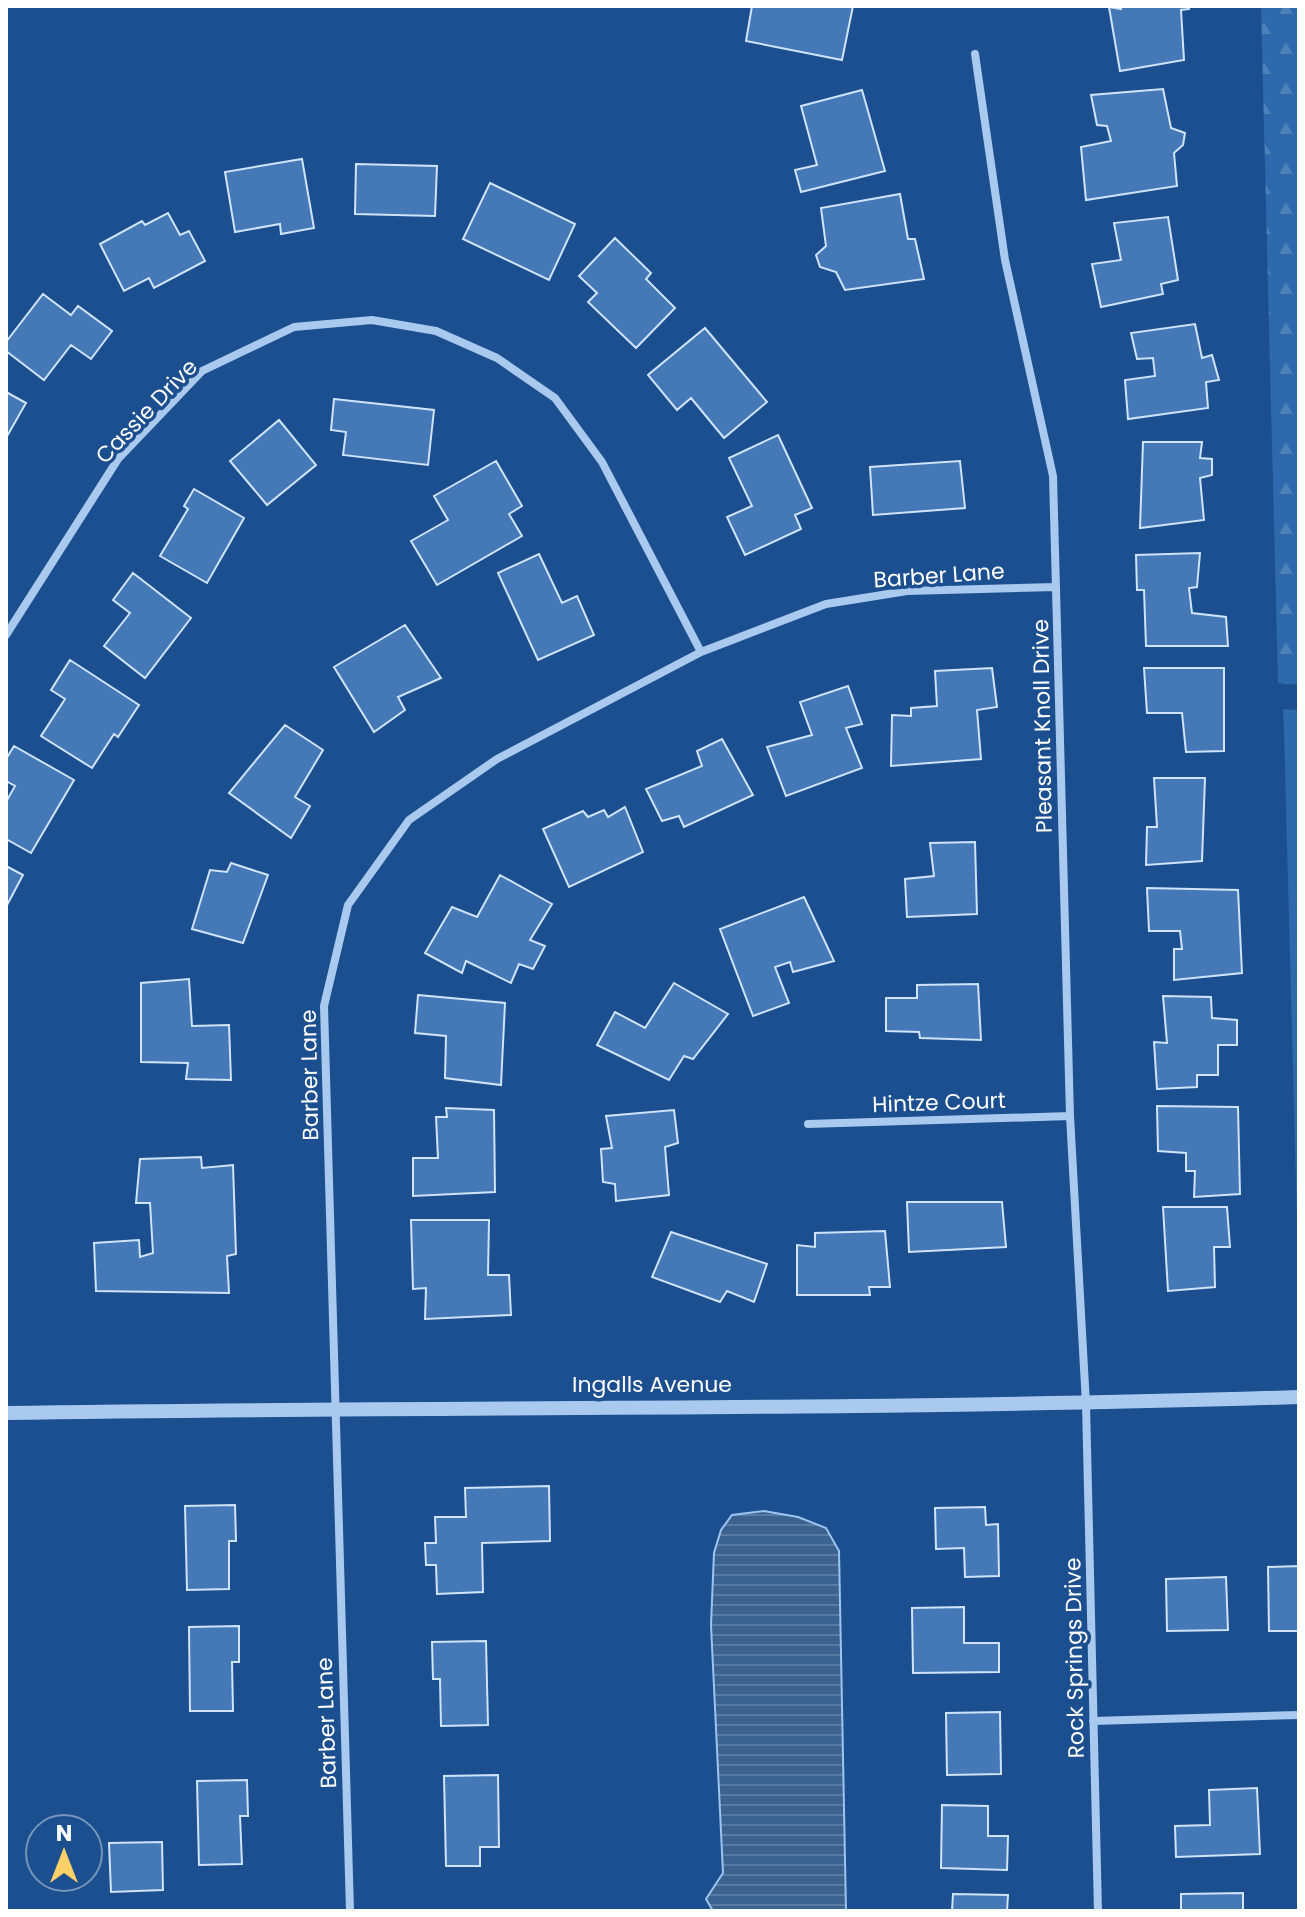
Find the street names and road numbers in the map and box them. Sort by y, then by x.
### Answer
street label: Cassie Drive [88,352,204,471]
street label: Barber Lane [872,555,1006,596]
street label: Pleasant Knoll Drive [1025,619,1060,833]
street label: Barber Lane [293,1009,326,1141]
street label: Hintze Court [872,1085,1006,1120]
street label: Ingalls Avenue [572,1369,732,1400]
street label: Rock Springs Drive [1057,1557,1092,1759]
street label: Barber Lane [309,1657,344,1789]

